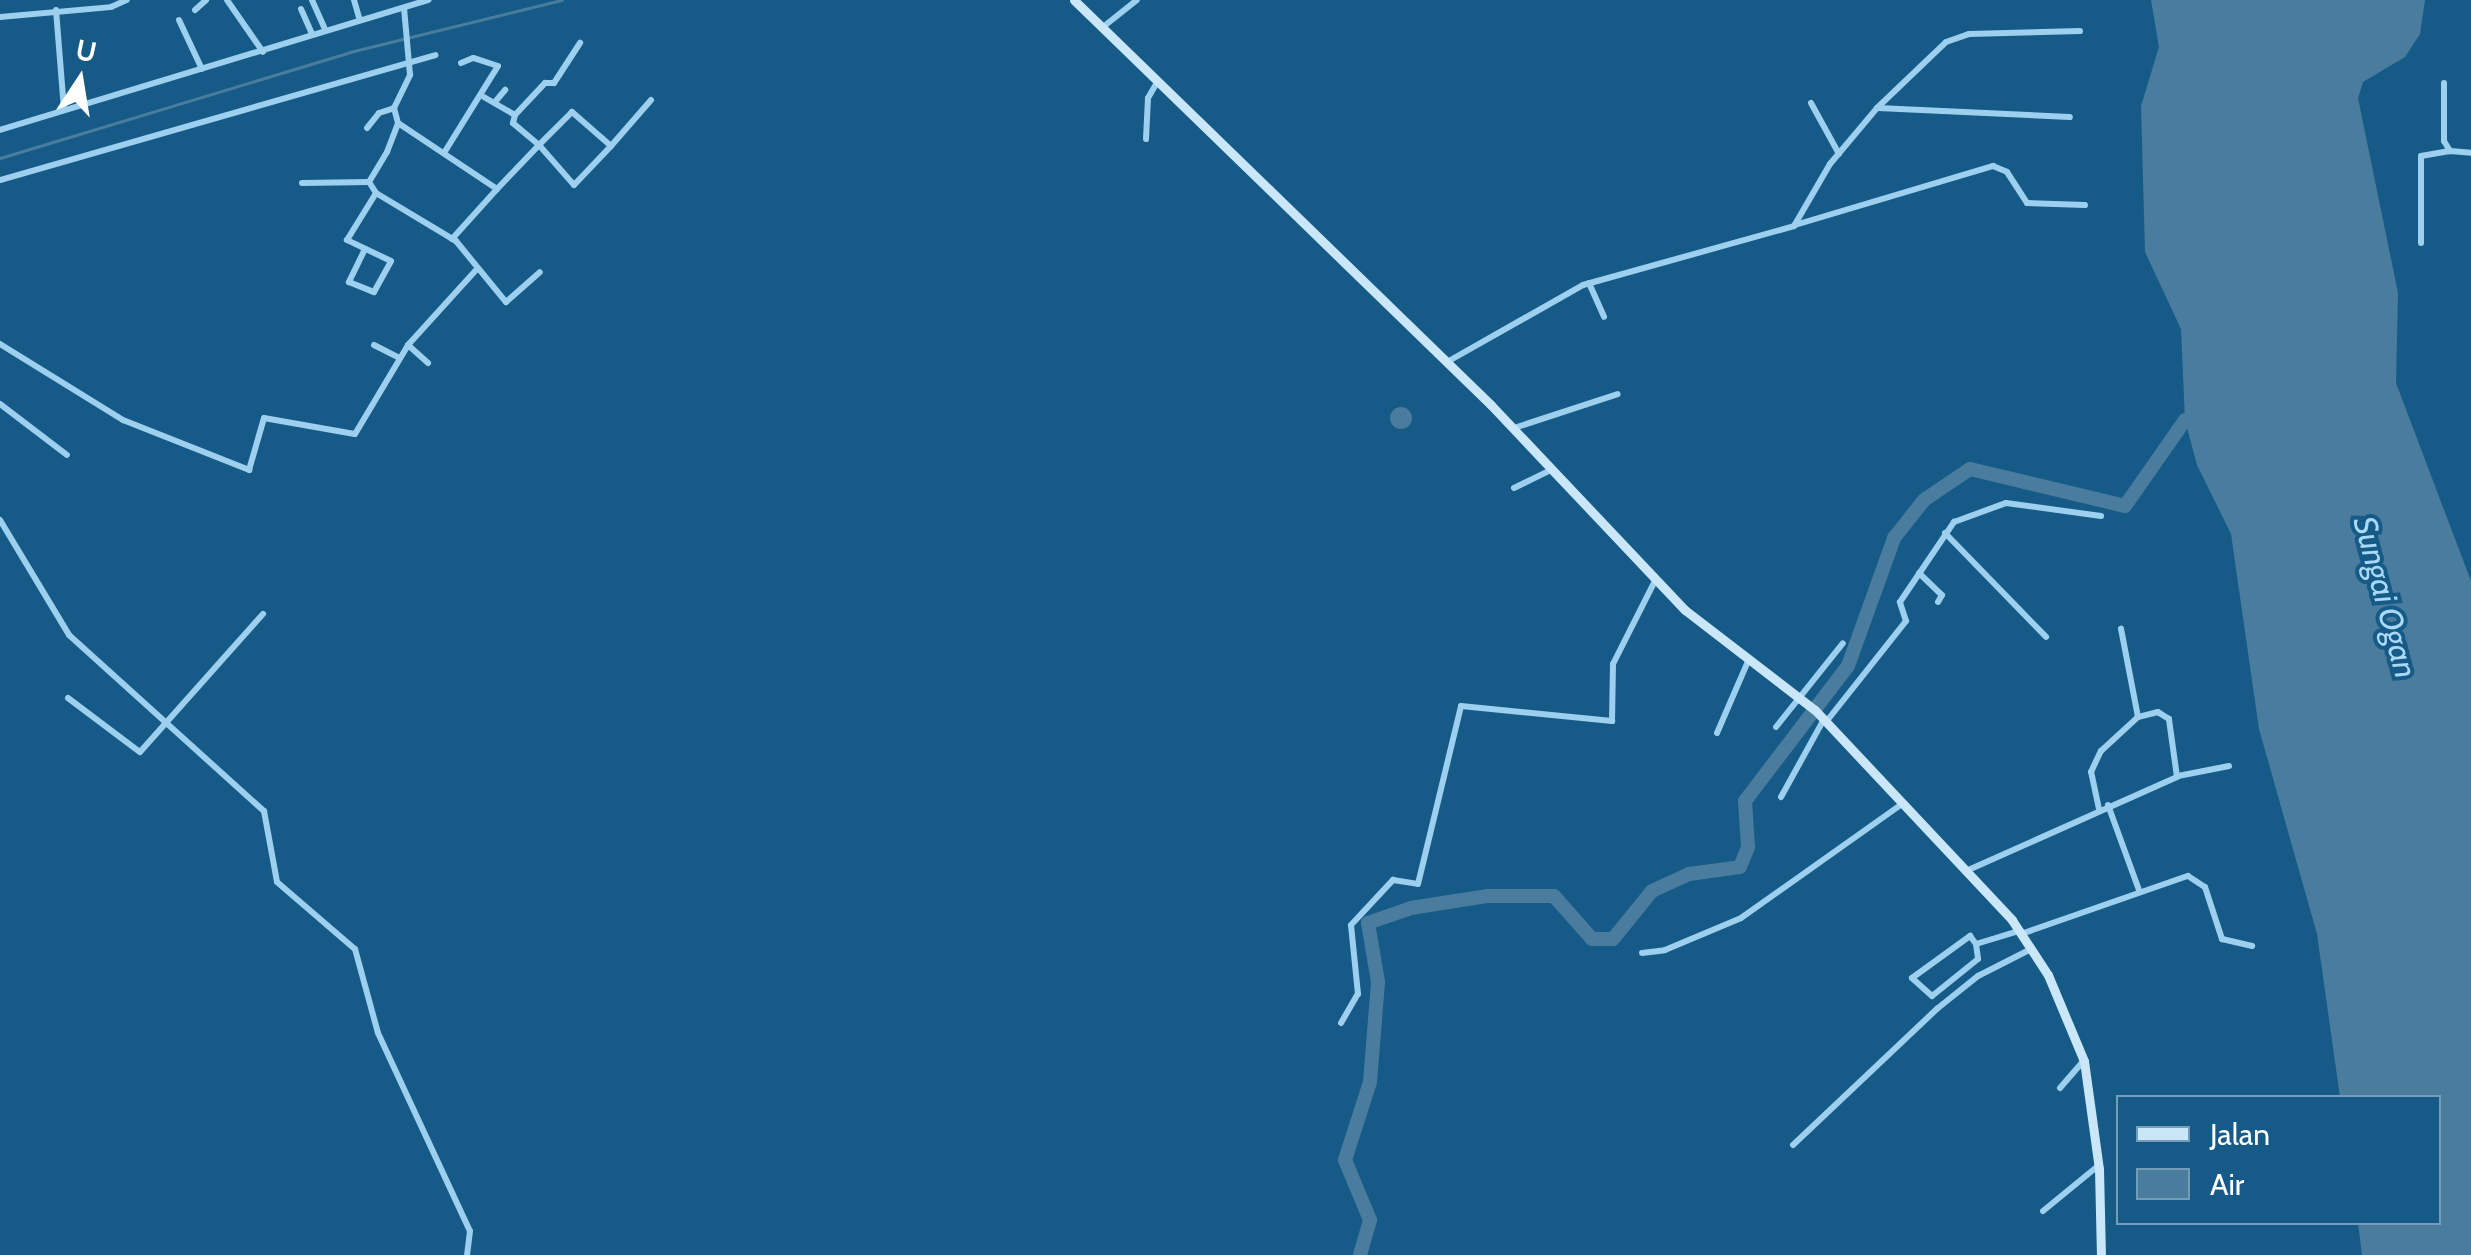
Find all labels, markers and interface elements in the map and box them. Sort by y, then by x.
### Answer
north arrow [30,30,130,130]
text: U [73,32,100,69]
water label: Sungai Ogan [2345,512,2425,682]
legend [2116,1095,2441,1225]
text: Jalan [2210,1116,2270,1153]
text: Air [2210,1166,2244,1203]

